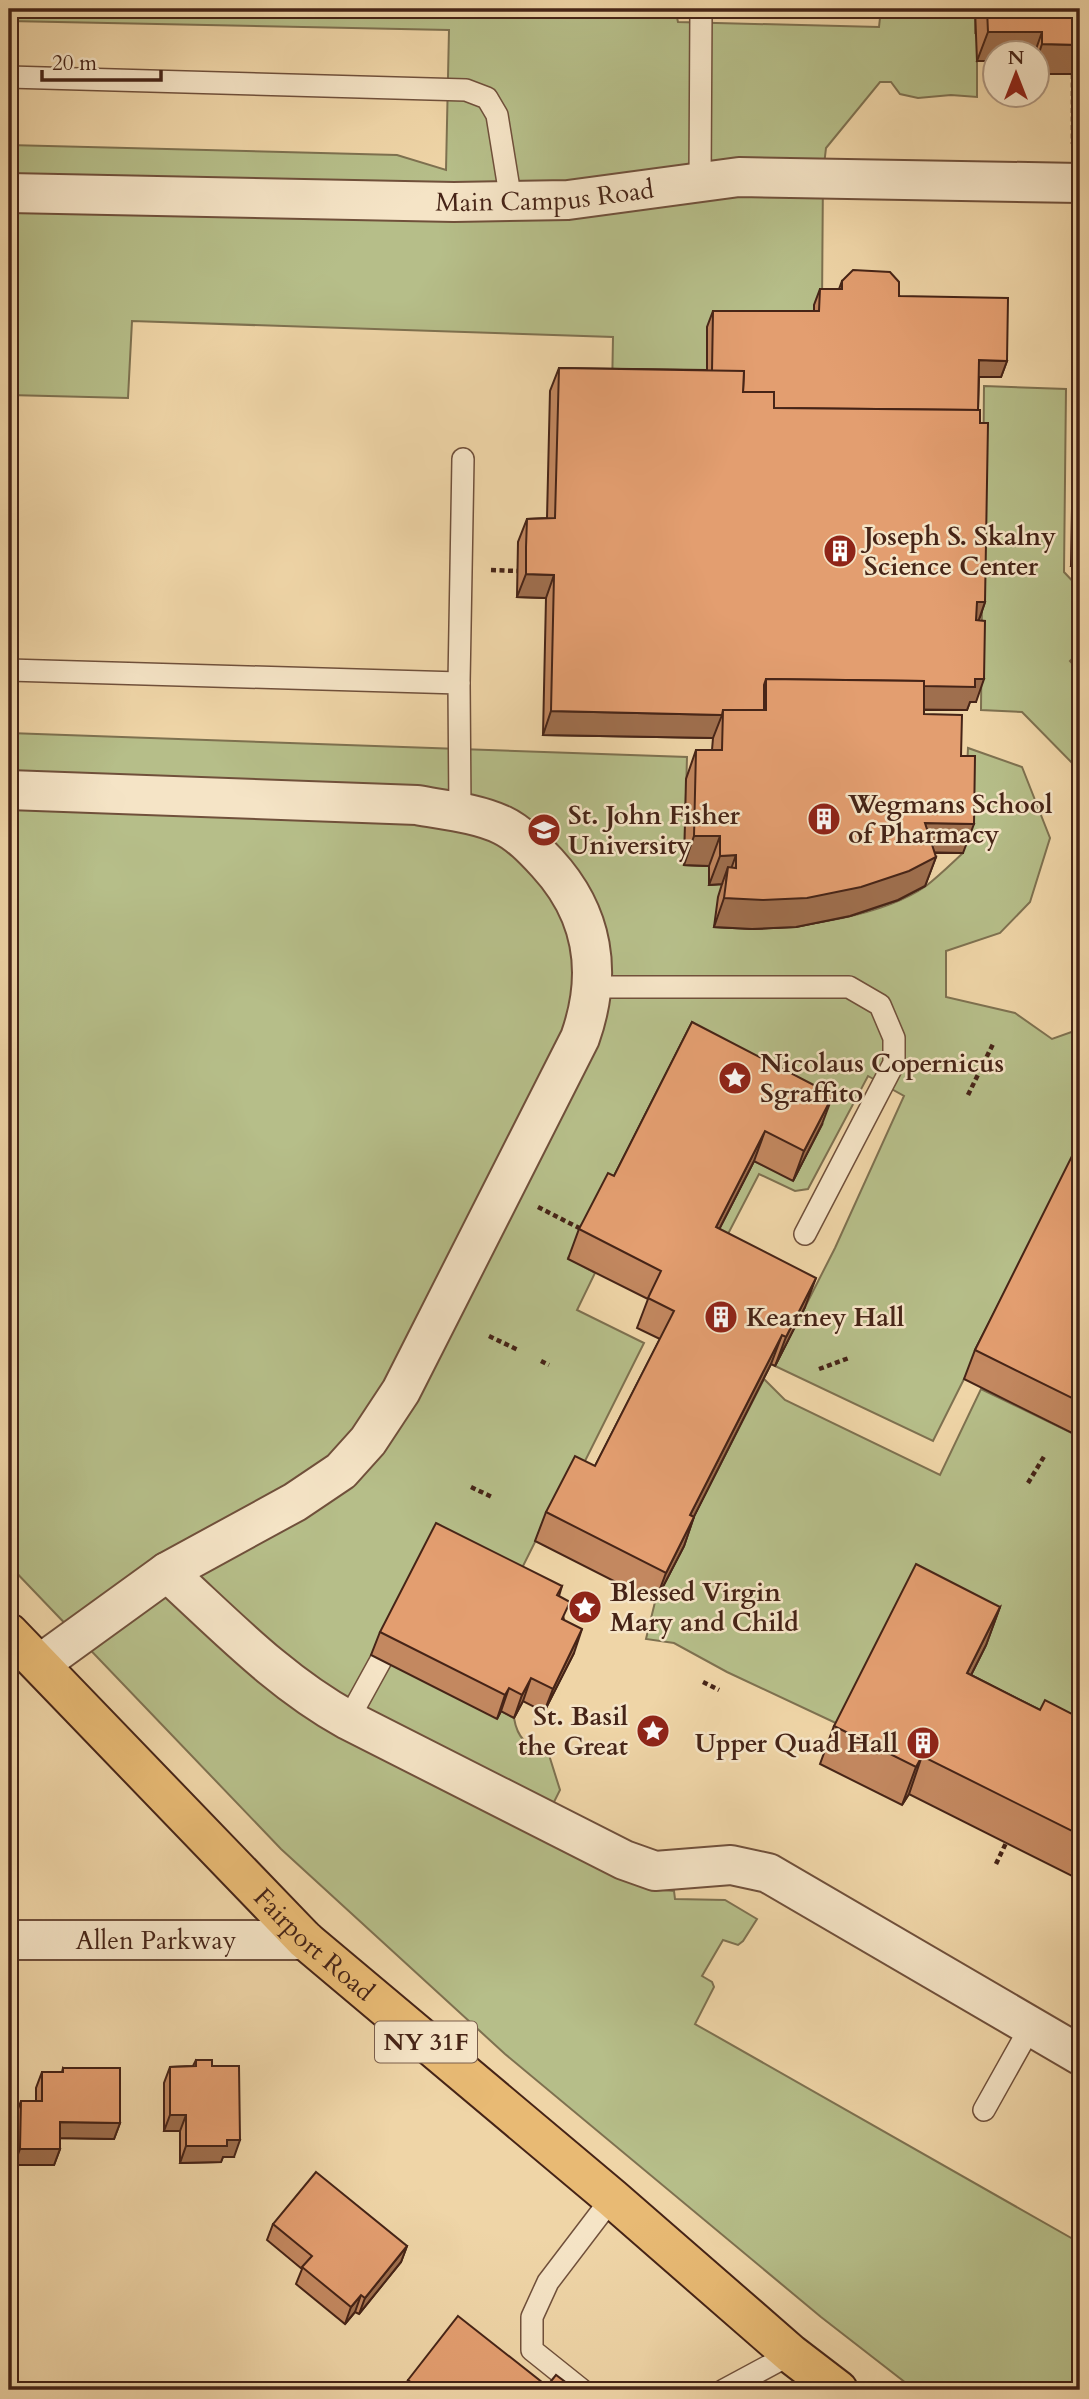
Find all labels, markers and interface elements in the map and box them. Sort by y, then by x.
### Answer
scale bar [42,38,161,82]
north arrow [981,38,1050,108]
text: N [1008,45,1025,71]
text: 20 m [52,49,97,78]
street label: Main Campus Road [435,172,656,220]
place label: Joseph S. Skalny Science Center [860,519,1056,584]
building icon: Joseph S. Skalny Science Center [821,532,859,570]
place label: Wegmans School of Pharmacy [847,787,1053,852]
place label: St. John Fisher University [568,798,740,863]
building icon: Wegmans School of Pharmacy [805,800,843,838]
school or university icon: St. John Fisher University [525,811,563,849]
place label: Nicolaus Copernicus Sgraffito [760,1046,1004,1111]
place icon: Nicolaus Copernicus Sgraffito [716,1059,754,1097]
building icon: Kearney Hall [702,1298,740,1336]
place label: Kearney Hall [746,1300,905,1335]
place label: Blessed Virgin Mary and Child [610,1575,799,1640]
place icon: Blessed Virgin Mary and Child [566,1588,604,1626]
place label: St. Basil the Great [518,1699,628,1764]
place icon: St. Basil the Great [634,1712,672,1750]
building icon: Upper Quad Hall [904,1724,942,1762]
place label: Upper Quad Hall [695,1726,898,1761]
street label: Fairport Road [246,1880,382,2009]
street label: Allen Parkway [75,1923,237,1958]
road number: NY 31F [375,2022,477,2062]

